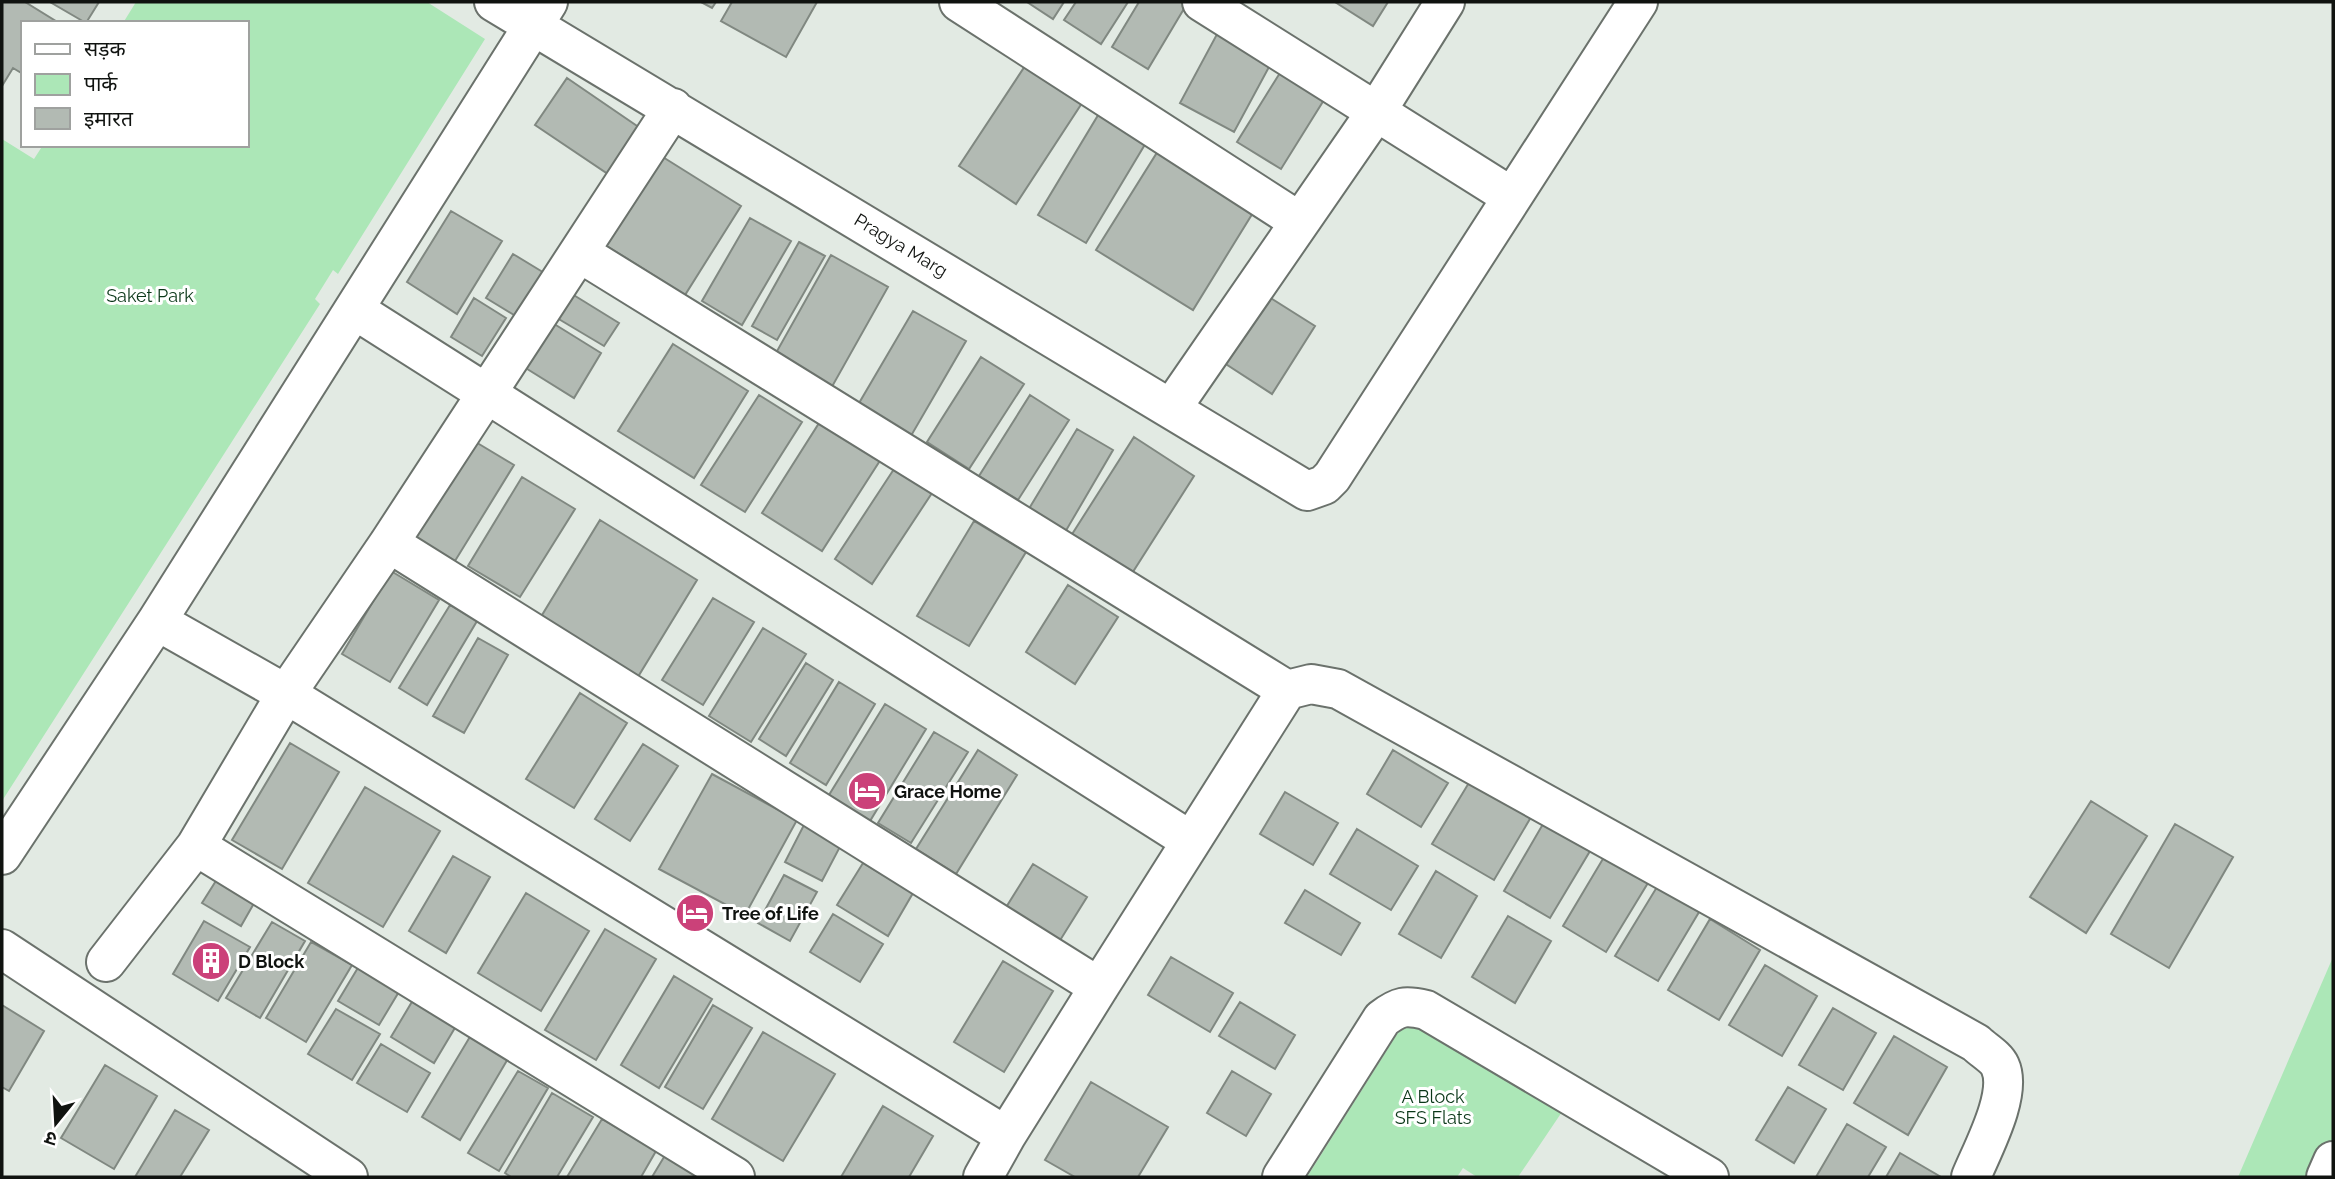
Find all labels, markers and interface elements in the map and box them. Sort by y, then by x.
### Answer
legend [21,21,248,147]
text: सड़क [84,36,126,61]
text: पार्क [84,71,118,96]
text: इमारत [84,106,134,131]
street label: Pragya Marg [851,209,951,281]
park label: Saket Park [106,285,194,306]
hotel icon: Grace Home [846,770,888,812]
place label: Grace Home [894,781,1001,802]
hotel icon: Tree of Life [674,892,716,934]
place label: Tree of Life [722,903,819,924]
building icon: D Block [190,940,232,982]
place label: D Block [238,951,305,972]
park label: A Block SFS Flats [1395,1086,1472,1128]
north arrow [21,1088,91,1158]
text: उ [41,1127,59,1151]

